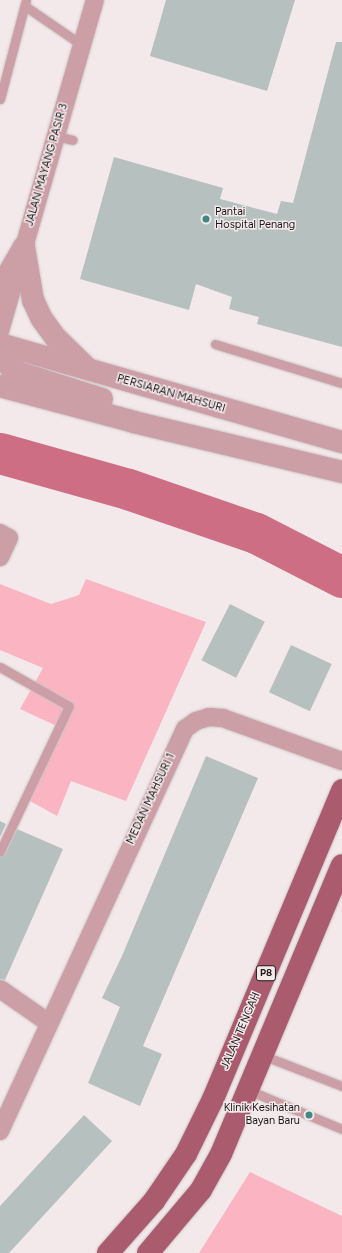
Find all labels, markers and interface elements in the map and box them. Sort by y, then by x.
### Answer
street label: JALAN MAYANG PASIR 3 [23,102,71,228]
place label: Pantai Hospital Penang [215,206,295,232]
marker: Pantai Hospital Penang [200,213,212,225]
street label: PERSIARAN MAHSURI [115,372,227,416]
street label: MEDAN MAHSURI 1 [124,751,178,847]
road number: P8 [255,965,277,981]
street label: JALAN TENGAH [219,990,263,1072]
place label: Klinik Kesihatan Bayan Baru [224,1102,300,1128]
marker: Klinik Kesihatan Bayan Baru [303,1109,315,1121]

